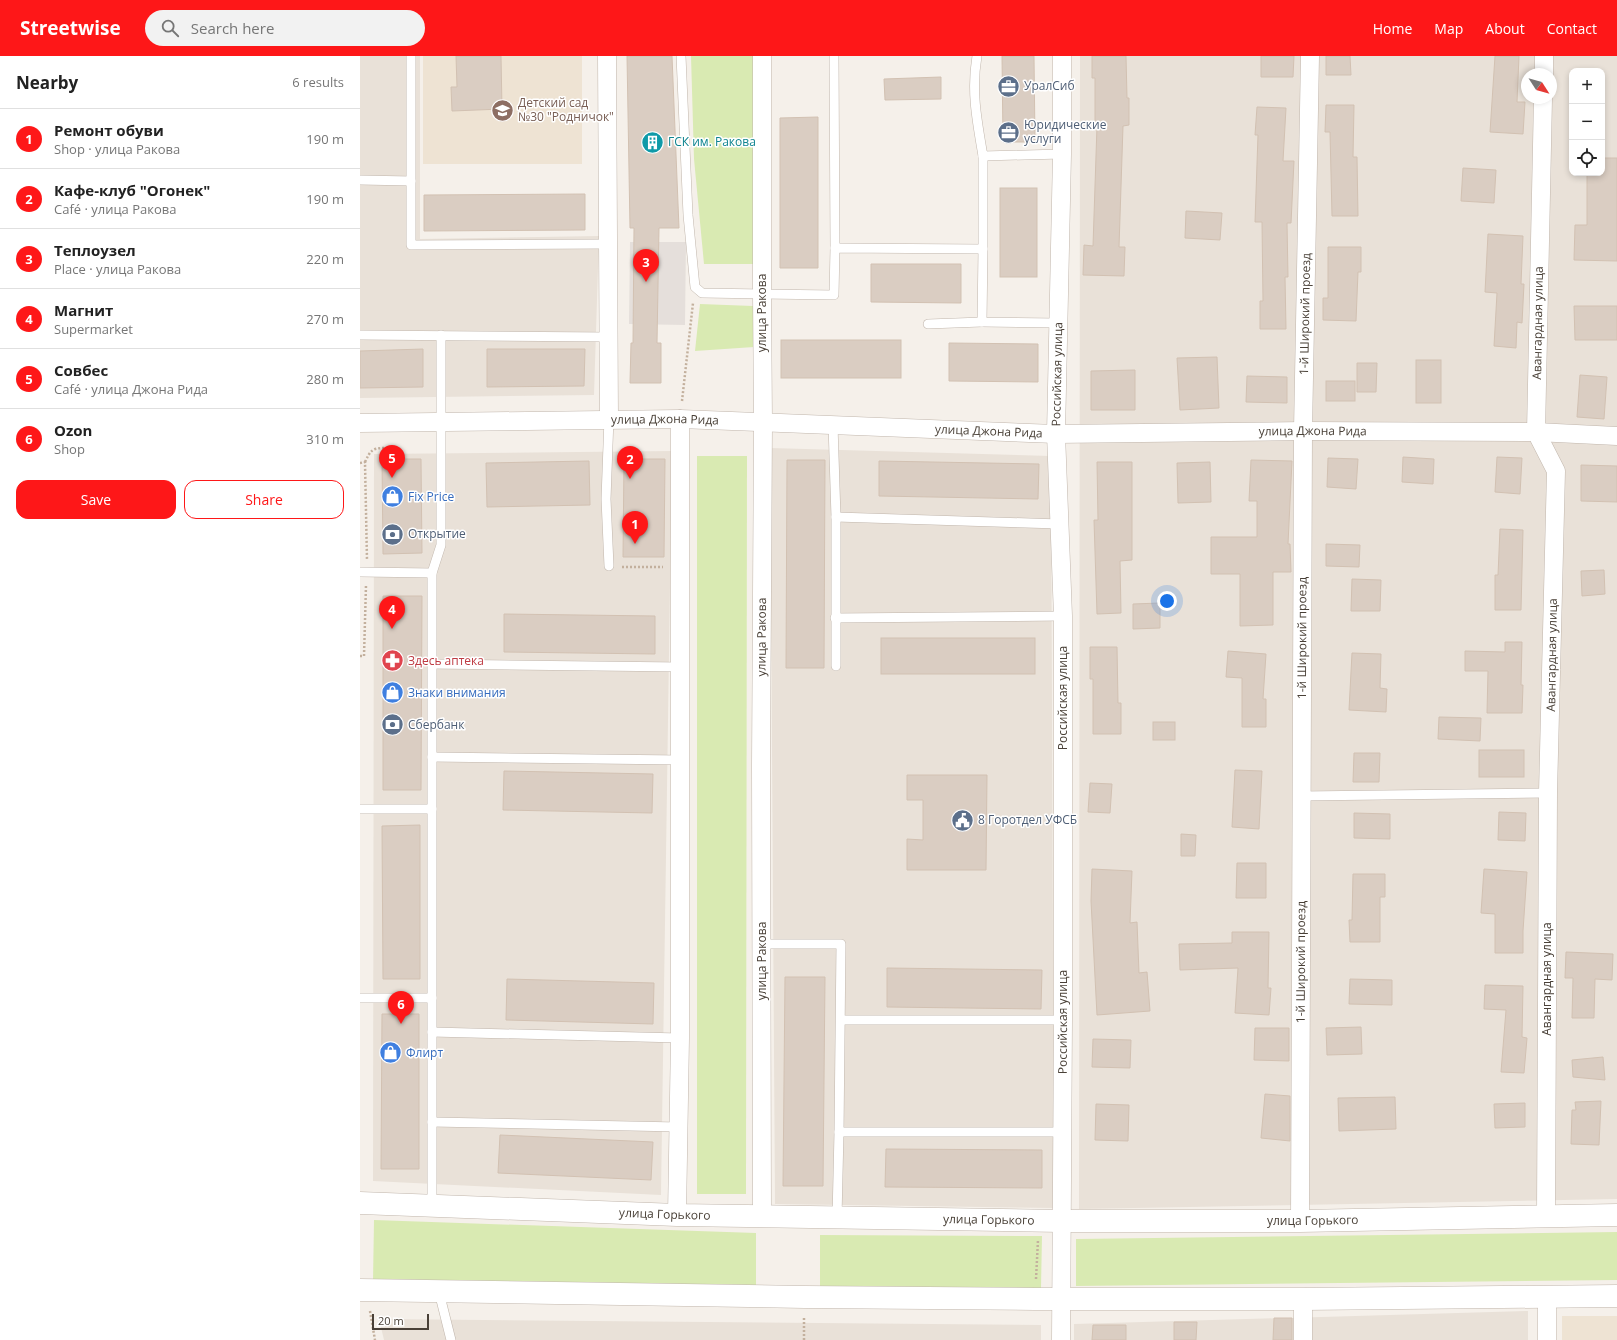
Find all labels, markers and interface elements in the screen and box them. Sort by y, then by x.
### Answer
search box [145,10,425,46]
text: Streetwise [20,15,121,41]
icon: search [159,17,181,39]
text: Search here [191,18,274,38]
text: Home [1373,19,1412,38]
text: Map [1434,19,1463,38]
text: About [1485,19,1525,38]
text: Contact [1547,19,1597,38]
north arrow [1521,68,1557,104]
map controls [1569,68,1605,176]
button: + [1569,68,1605,104]
text: Nearby [16,71,78,94]
text: 6 results [292,73,344,91]
office icon: УралСиб [996,73,1022,99]
place label: УралСиб [1024,77,1075,94]
place label: Детский сад №30 "Родничок" [518,94,614,125]
school or university icon: Детский сад №30 "Родничок" [490,97,516,123]
button: − [1569,104,1605,140]
place label: Юридические услуги [1024,116,1107,147]
office icon: Юридические услуги [996,119,1022,145]
text: Ремонт обуви [54,120,164,140]
building icon: ГСК им. Ракова [639,129,665,155]
text: 1 [25,130,33,148]
text: 190 m [306,130,344,148]
place label: ГСК им. Ракова [668,133,756,150]
text: Shop · улица Ракова [54,140,180,158]
button: locate [1569,140,1605,176]
text: Кафе-клуб "Огонек" [54,180,210,200]
text: 2 [25,190,33,208]
text: 190 m [306,190,344,208]
text: Café · улица Ракова [54,200,176,218]
text: Теплоузел [54,240,136,260]
pin: 3 [633,249,659,282]
text: 3 [25,250,33,268]
text: 220 m [306,250,344,268]
street label: 1-й Широкий проезд [1295,253,1314,375]
text: Place · улица Ракова [54,260,181,278]
street label: Авангардная улица [1528,266,1547,380]
street label: улица Ракова [753,274,770,352]
text: Магнит [54,300,113,320]
text: 4 [25,310,33,328]
text: 270 m [306,310,344,328]
text: Supermarket [54,320,133,338]
street label: Российская улица [1047,322,1066,426]
text: Совбес [54,360,108,380]
text: 5 [25,370,33,388]
text: 280 m [306,370,344,388]
text: Café · улица Джона Рида [54,380,208,398]
street label: улица Джона Рида [611,410,719,429]
text: Ozon [54,420,92,440]
street label: улица Джона Рида [934,420,1043,441]
street label: улица Джона Рида [1259,422,1367,440]
text: 6 [25,430,33,448]
text: 310 m [306,430,344,448]
text: Shop [54,440,85,458]
pin: 5 [379,445,405,478]
pin: 2 [617,446,643,479]
button: Save [16,480,176,519]
button: Share [184,480,344,519]
shop icon: Fix Price [380,484,406,510]
place label: Fix Price [408,488,455,505]
pin: 1 [622,511,648,544]
bank icon: Открытие [380,521,406,547]
place label: Открытие [408,525,466,542]
street label: 1-й Широкий проезд [1293,577,1310,699]
your location [1157,591,1177,611]
pin: 4 [379,596,405,629]
street label: улица Ракова [753,598,770,676]
street label: Авангардная улица [1542,598,1561,712]
street label: Российская улица [1054,646,1071,750]
pharmacy icon: Здесь аптека [379,648,405,674]
place label: Здесь аптека [408,652,484,669]
shop icon: Знаки внимания [379,680,405,706]
place label: Знаки внимания [408,684,506,701]
bank icon: Сбербанк [379,712,405,738]
place label: Сбербанк [408,716,465,733]
public building icon: 8 Горотдел УФСБ [949,807,975,833]
place label: 8 Горотдел УФСБ [978,811,1077,828]
street label: 1-й Широкий проезд [1292,901,1309,1023]
street label: улица Ракова [753,922,770,1000]
street label: Авангардная улица [1538,922,1555,1036]
street label: Российская улица [1054,970,1071,1074]
pin: 6 [388,991,414,1024]
shop icon: Флирт [378,1040,404,1066]
place label: Флирт [406,1044,443,1061]
street label: улица Горького [619,1204,711,1224]
street label: улица Горького [943,1210,1035,1229]
street label: улица Горького [1267,1211,1359,1229]
scale bar [372,1312,429,1331]
text: 20 m [378,1313,404,1328]

